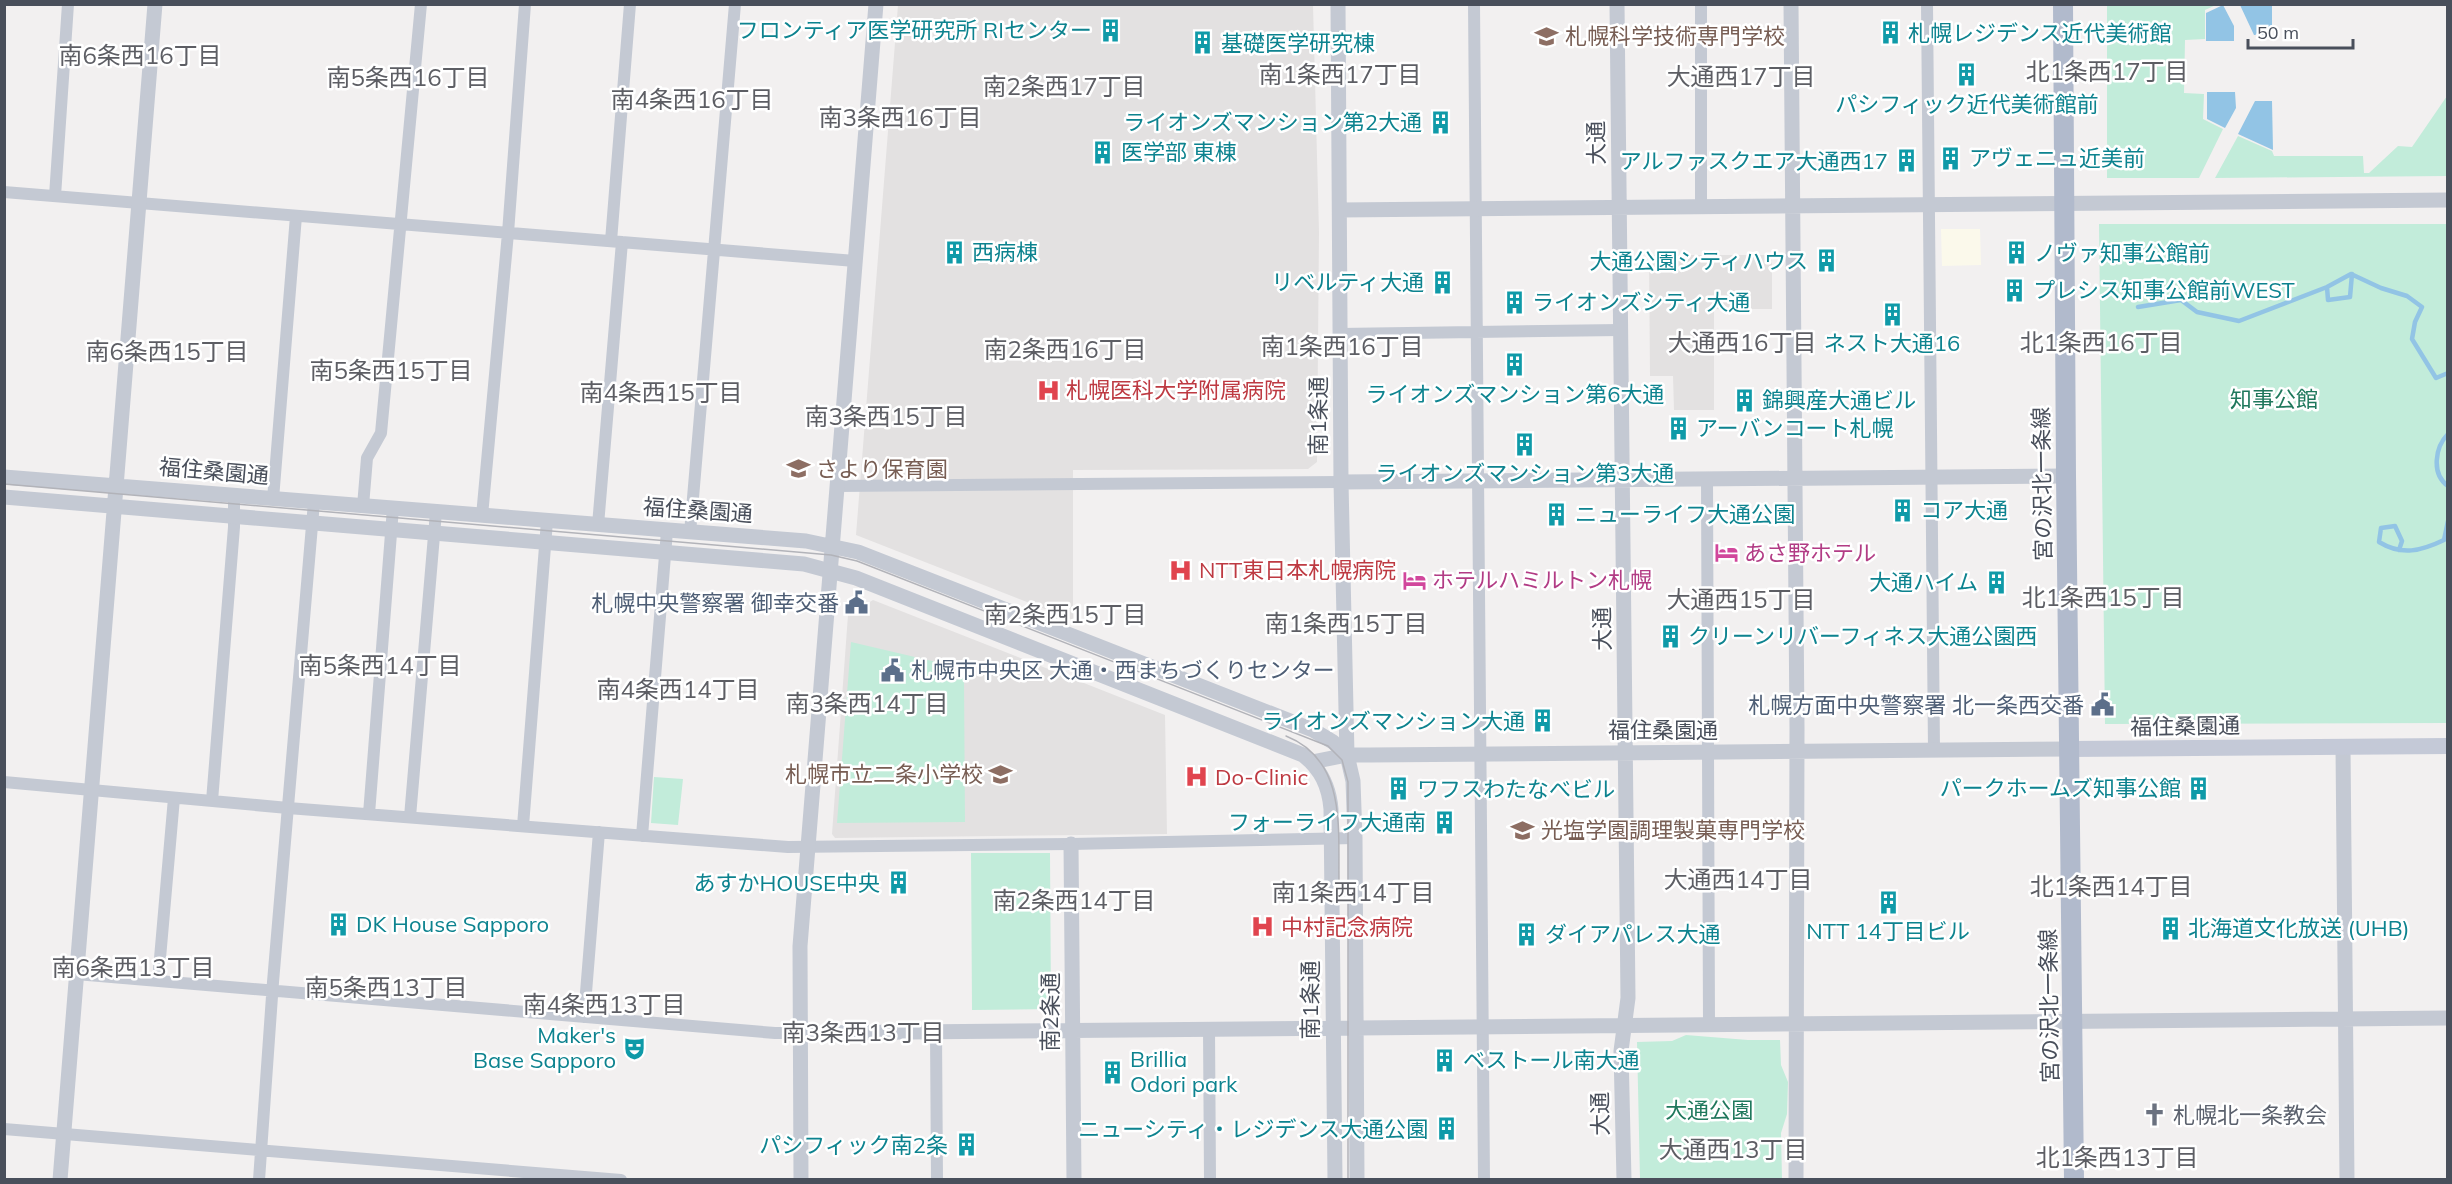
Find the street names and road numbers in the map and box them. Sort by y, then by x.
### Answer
street label: 大通 [1582,121,1610,165]
street label: 南1条通 [1304,376,1332,456]
street label: 宮の沢北一条線 [2027,407,2057,561]
street label: 福住桑園通 [158,452,270,490]
street label: 福住桑園通 [642,492,754,528]
street label: 大通 [1588,607,1616,651]
street label: 福住桑園通 [2130,711,2240,741]
street label: 福住桑園通 [1608,716,1718,744]
street label: 宮の沢北一条線 [2034,929,2064,1083]
street label: 南1条通 [1296,960,1324,1040]
street label: 南2条通 [1036,972,1064,1052]
street label: 大通 [1586,1092,1614,1136]

